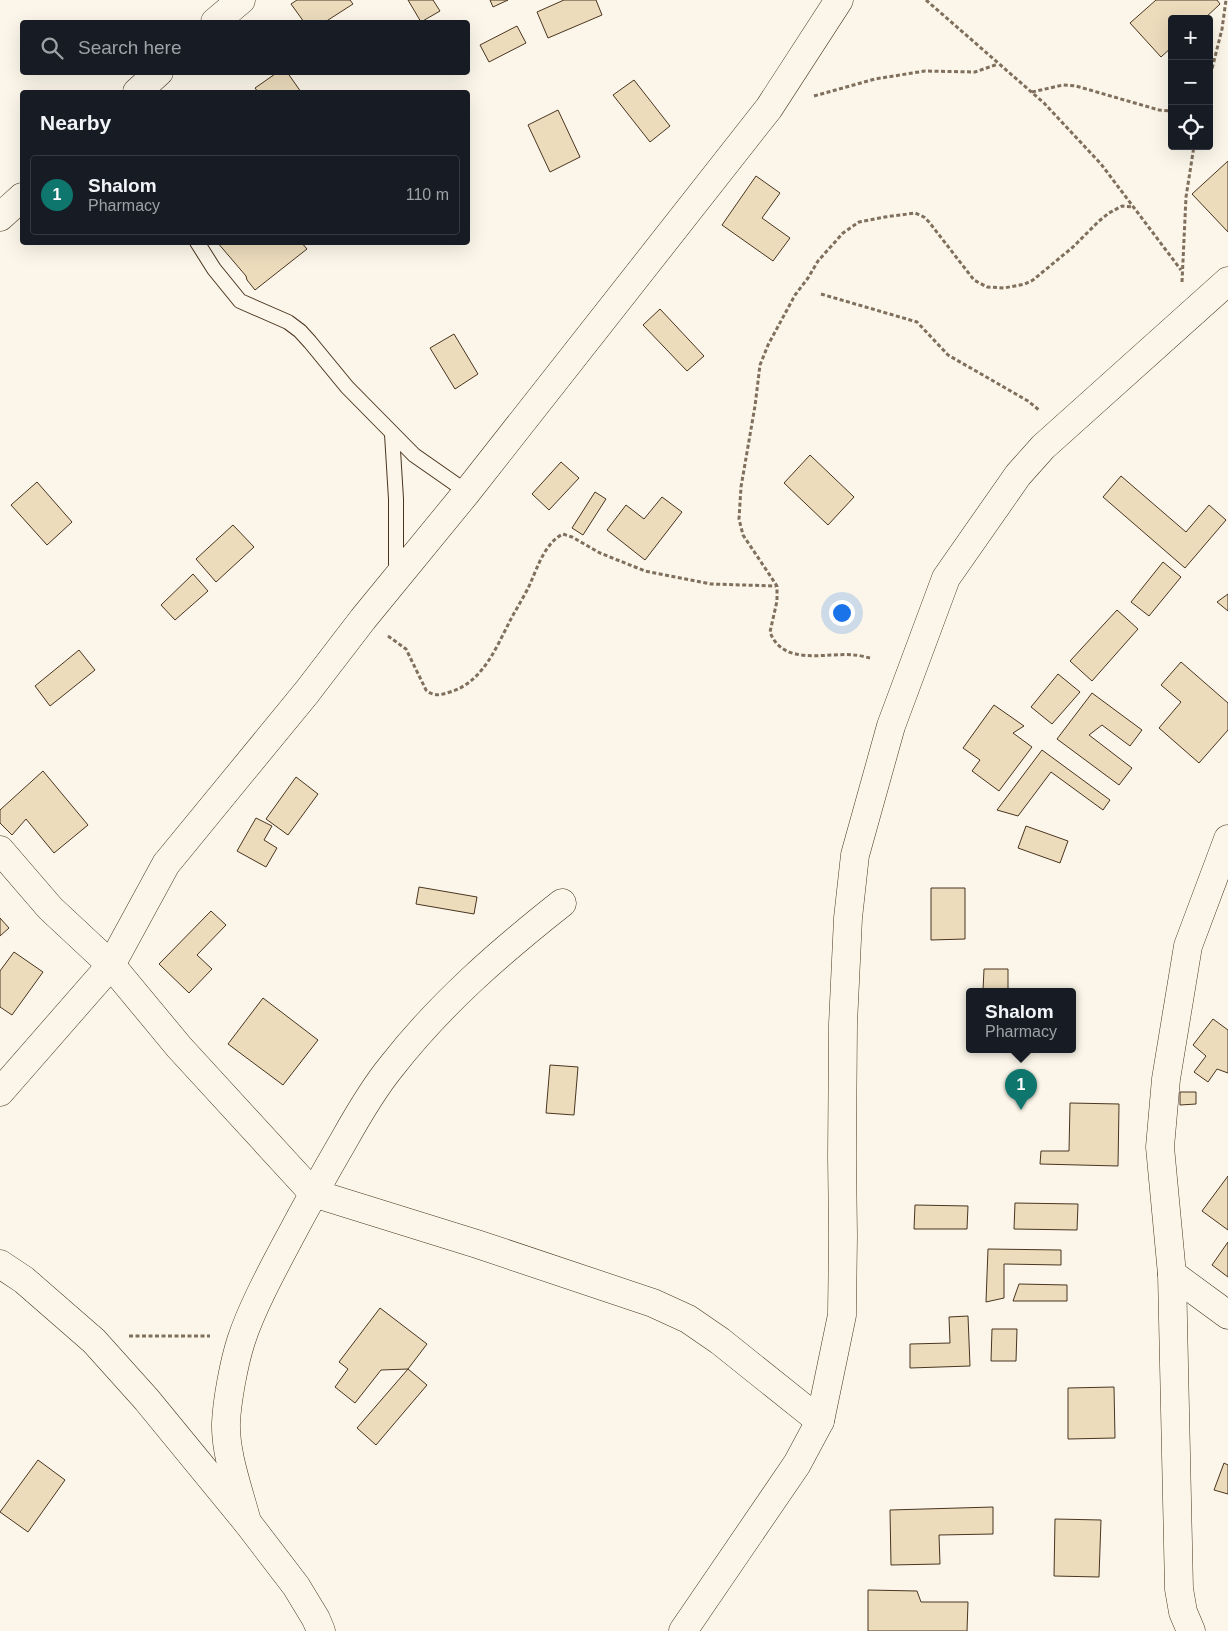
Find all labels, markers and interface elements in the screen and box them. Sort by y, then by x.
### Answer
map controls [1168,15,1213,150]
button: + [1168,15,1213,60]
search box [20,20,470,75]
icon: search [38,34,66,62]
text: Search here [78,37,182,58]
button: − [1168,60,1213,105]
button: locate [1168,105,1213,150]
text: Nearby [40,111,111,134]
text: Shalom [88,175,157,196]
text: 1 [53,186,61,203]
text: 110 m [406,186,449,203]
text: Pharmacy [88,197,160,214]
your location [829,600,855,626]
popup [966,988,1076,1053]
text: Shalom [985,1001,1054,1022]
text: Pharmacy [985,1023,1057,1040]
pin: 1 [1005,1069,1037,1110]

